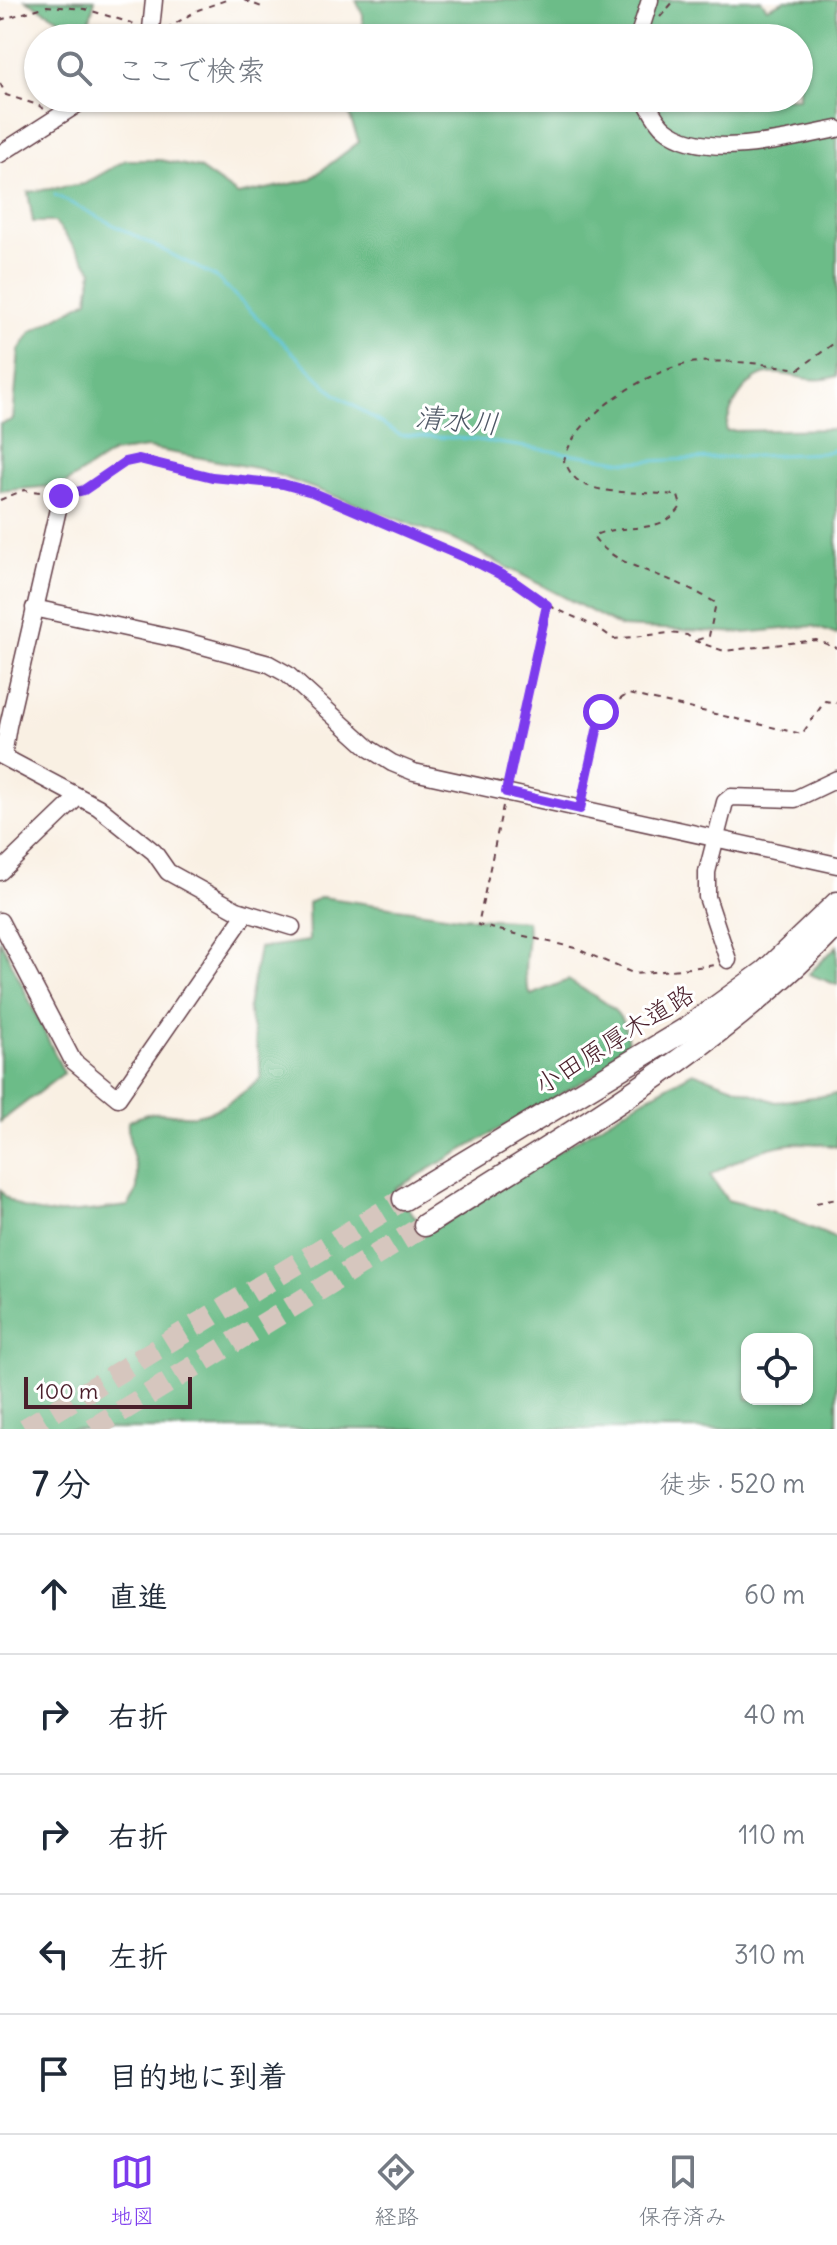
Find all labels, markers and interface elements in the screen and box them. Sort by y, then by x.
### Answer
search box [24,24,813,112]
icon: search [52,46,96,90]
text: ここで検索 [116,51,266,89]
water label: 清水川 [414,398,500,442]
route end [43,478,79,514]
route start [583,694,619,730]
street label: 小田原厚木道路 [528,977,700,1101]
map controls [741,1333,813,1405]
button: locate [741,1333,813,1405]
scale bar [24,1373,192,1409]
text: 100 m [36,1377,98,1405]
text: 7 分 [32,1462,91,1505]
text: 徒歩 · 520 m [660,1467,805,1500]
icon: ahead [32,1572,76,1616]
text: 直進 [108,1577,168,1615]
text: 60 m [744,1578,805,1611]
icon: right [32,1692,76,1736]
text: 右折 [108,1697,168,1735]
text: 40 m [744,1698,805,1731]
icon: right [32,1812,76,1856]
text: 右折 [108,1817,168,1855]
text: 110 m [738,1818,805,1851]
icon: left [32,1932,76,1976]
text: 左折 [108,1937,168,1975]
text: 310 m [734,1938,805,1971]
icon: arrive [32,2052,76,2096]
text: 目的地に到着 [108,2057,288,2095]
tab: 地図 [110,2150,154,2230]
tab: 経路 [374,2150,419,2230]
tab: 保存済み [639,2150,727,2230]

